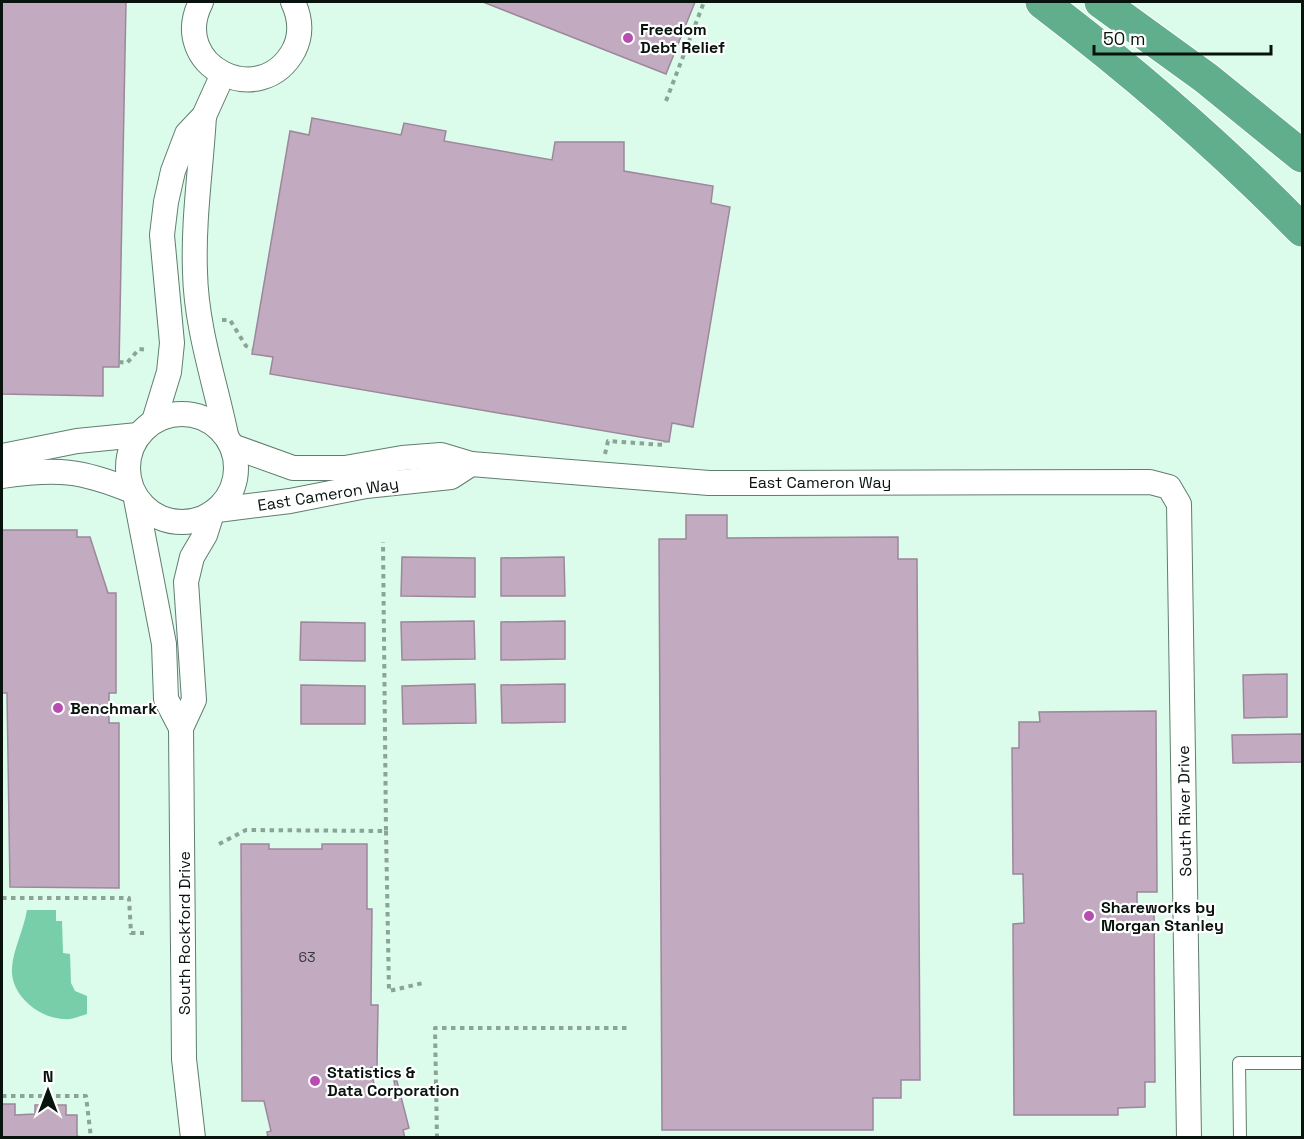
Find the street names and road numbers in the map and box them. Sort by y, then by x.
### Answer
street label: East Cameron Way [749,472,891,493]
street label: East Cameron Way [256,473,400,516]
street label: South River Drive [1173,745,1196,877]
street label: South Rockford Drive [174,851,195,1015]

